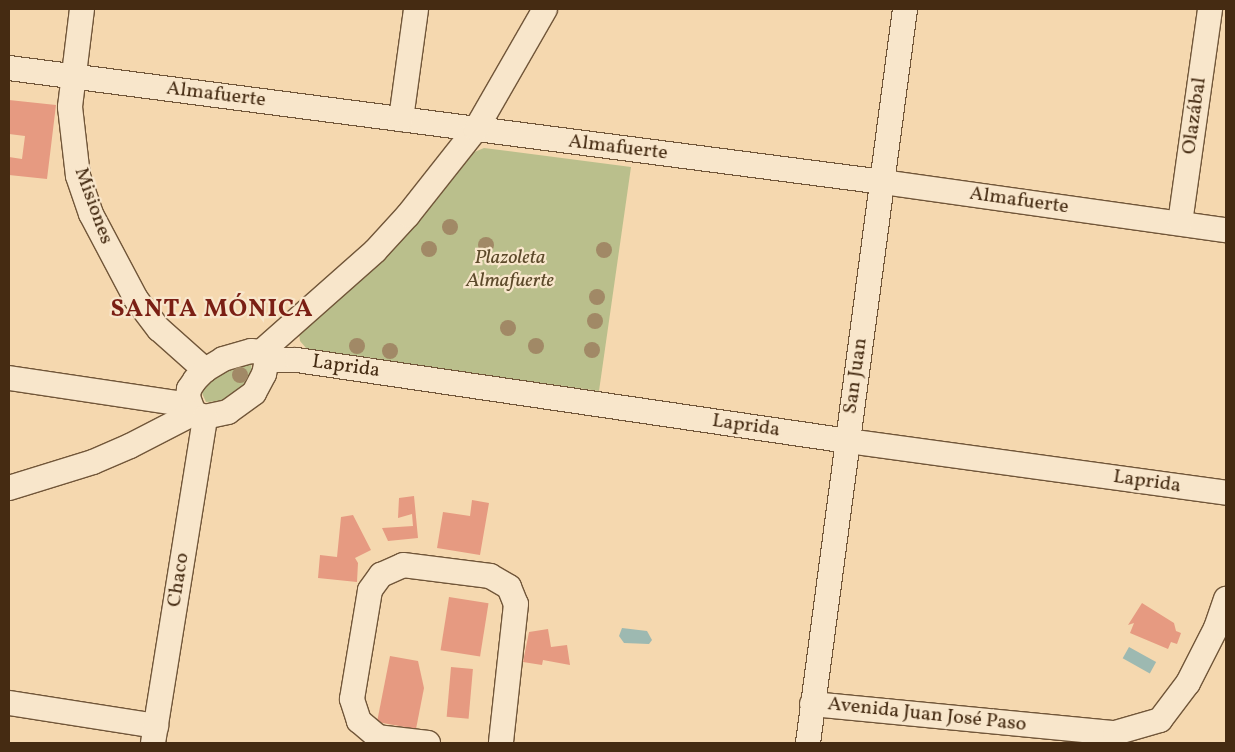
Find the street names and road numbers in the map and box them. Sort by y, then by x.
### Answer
street label: Olazábal [1178,76,1212,156]
street label: Almafuerte [165,77,267,113]
street label: Almafuerte [567,130,669,166]
street label: Misiones [68,164,118,248]
street label: Almafuerte [968,182,1070,220]
street label: San Juan [839,336,873,416]
street label: Laprida [311,350,381,384]
street label: Laprida [711,409,781,443]
street label: Laprida [1112,465,1182,499]
street label: Chaco [163,551,195,609]
street label: Avenida Juan José Paso [826,693,1028,737]

